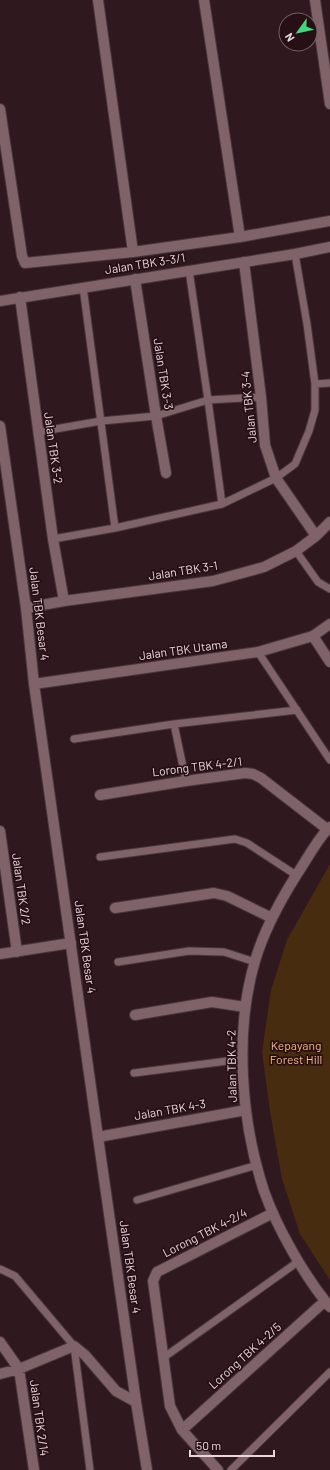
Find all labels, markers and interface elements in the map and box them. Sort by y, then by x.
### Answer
north arrow [278,12,318,52]
text: N [282,31,297,44]
street label: Jalan TBK 3-3/1 [104,250,186,276]
street label: Jalan TBK 3-3 [151,337,177,410]
street label: Jalan TBK 3-4 [237,370,259,444]
street label: Jalan TBK 3-2 [42,411,66,485]
street label: Jalan TBK 3-1 [147,558,219,582]
street label: Jalan TBK Besar 4 [27,566,53,661]
street label: Jalan TBK Utama [138,636,228,662]
street label: Lorong TBK 4-2/1 [151,754,243,778]
street label: Jalan TBK 2/2 [10,852,34,926]
street label: Jalan TBK Besar 4 [73,899,99,994]
street label: Jalan TBK 4-2 [223,1030,239,1102]
park label: Kepayang Forest Hill [270,1038,322,1066]
street label: Jalan TBK 4-3 [133,1096,207,1122]
street label: Lorong TBK 4-2/4 [160,1205,249,1259]
street label: Jalan TBK Besar 4 [118,1219,144,1314]
street label: Lorong TBK 4-2/5 [205,1319,283,1391]
street label: Jalan TBK 2/14 [28,1379,52,1457]
scale bar [190,1432,274,1458]
text: 50 m [196,1438,221,1452]

